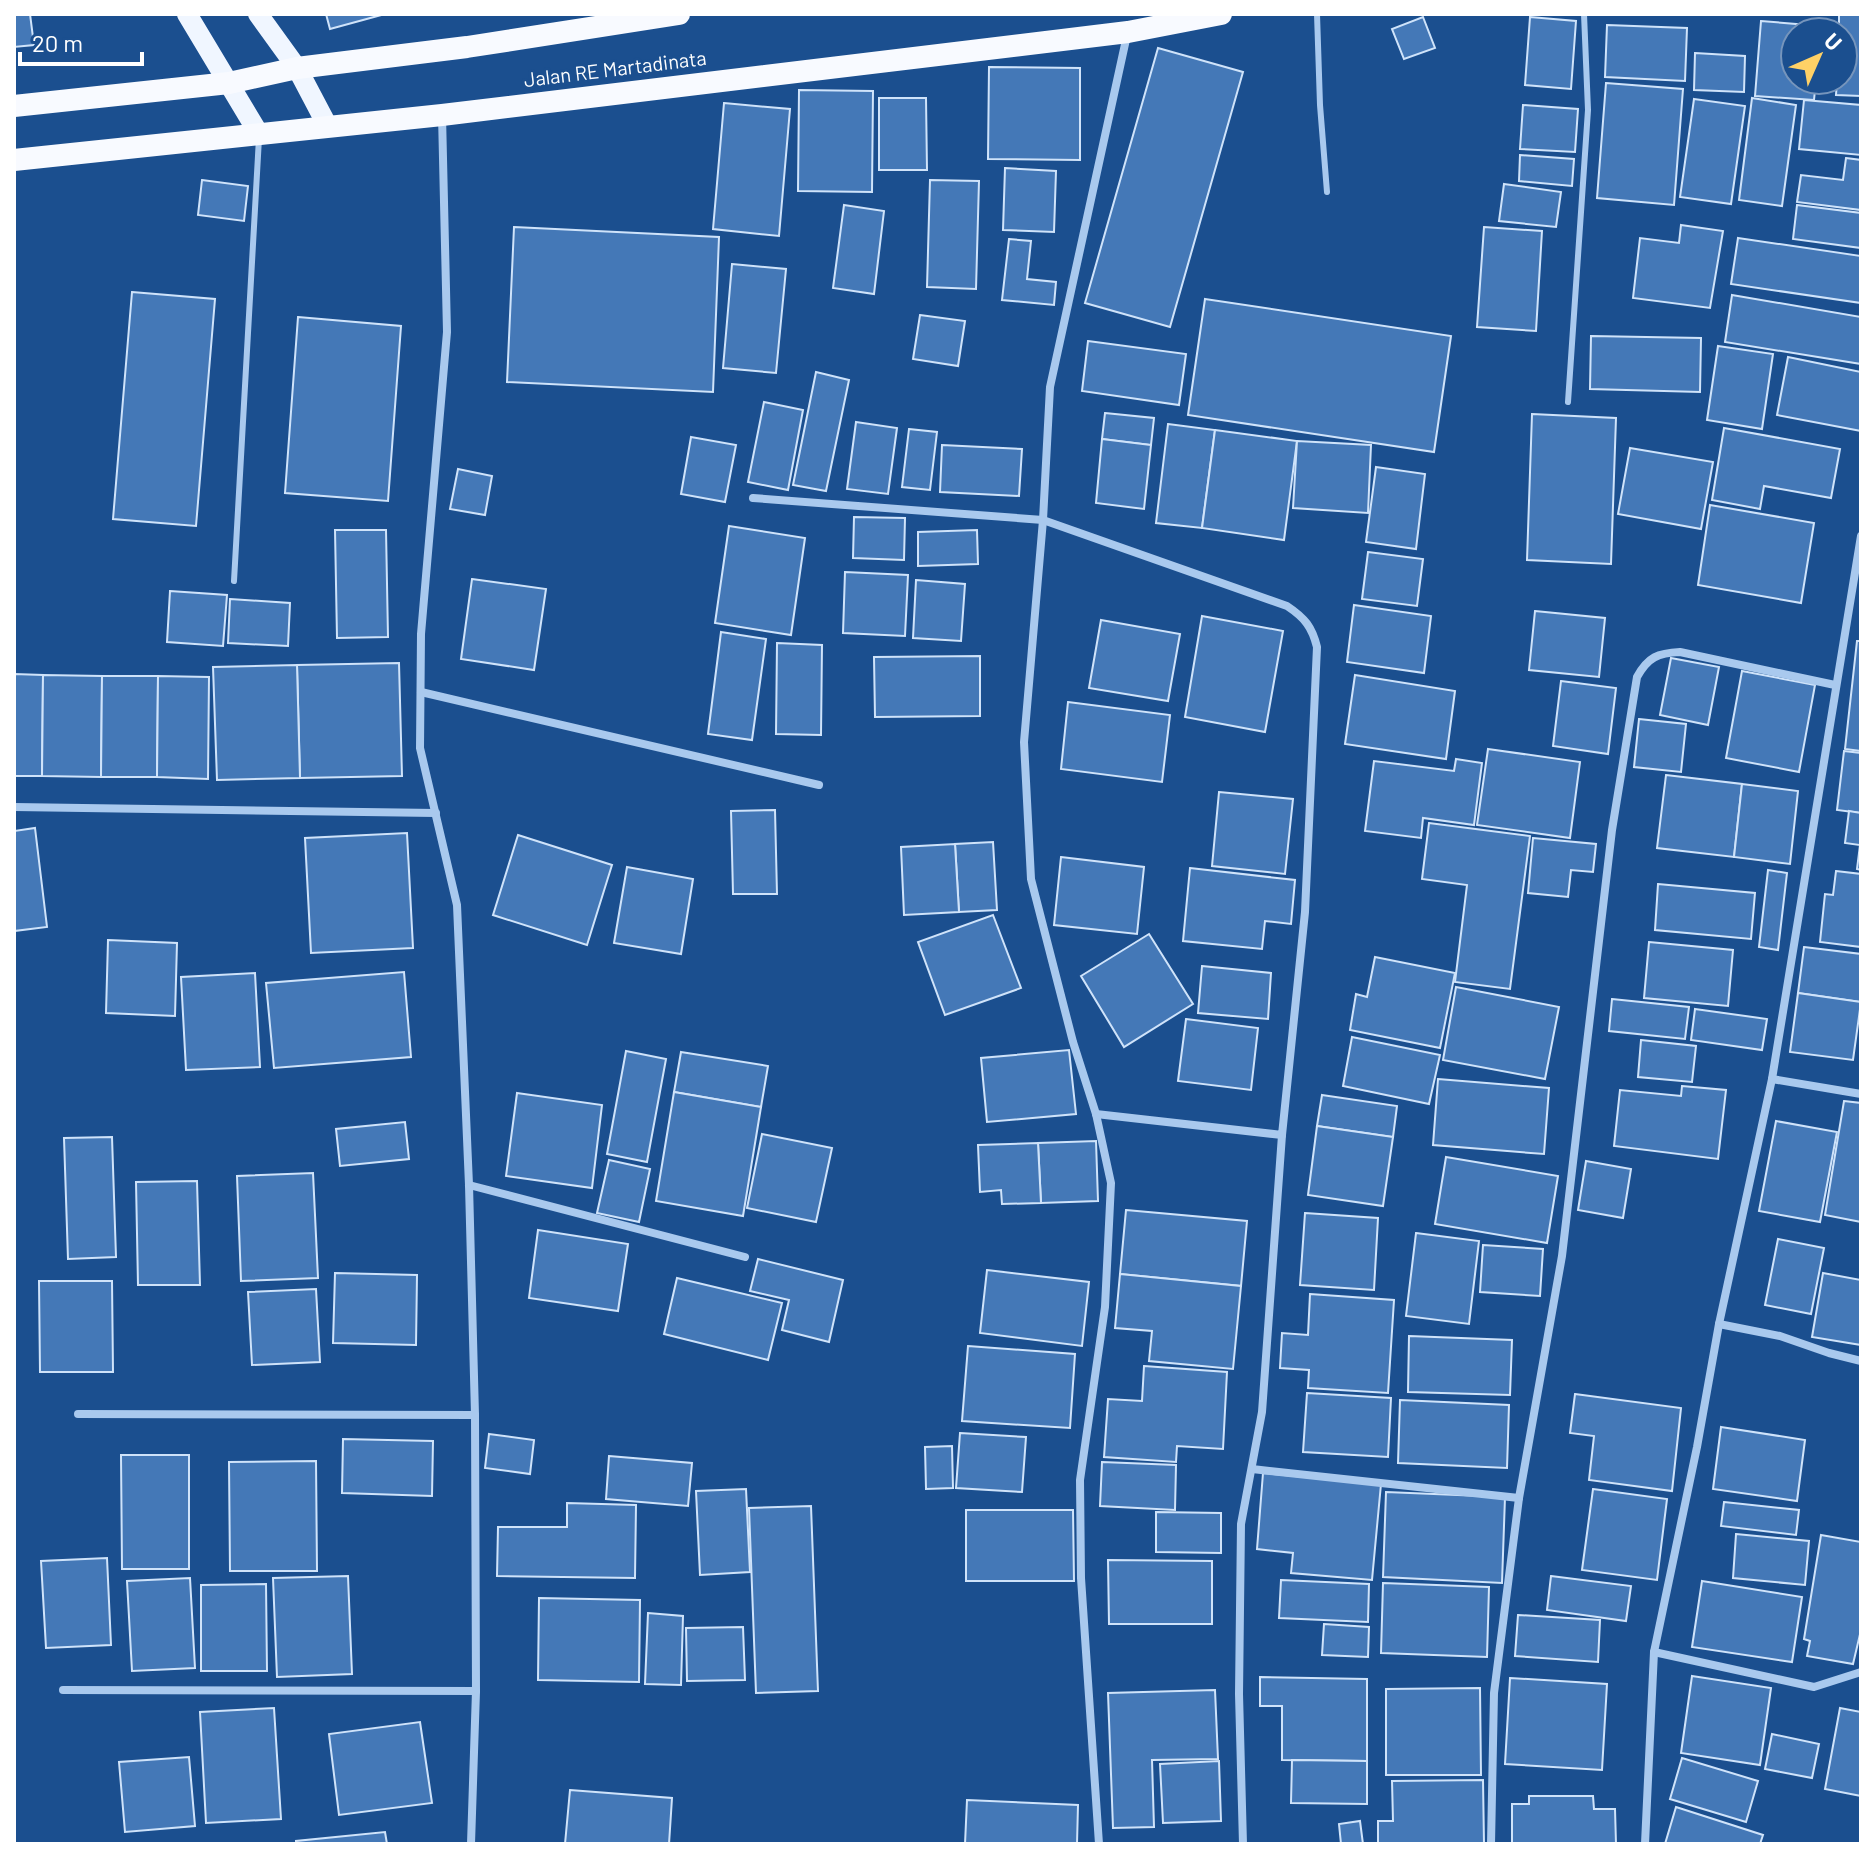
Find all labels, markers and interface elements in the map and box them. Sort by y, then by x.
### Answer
scale bar [20,16,142,66]
north arrow [1779,16,1859,96]
text: U [1820,27,1848,55]
text: 20 m [32,28,83,57]
street label: Jalan RE Martadinata [522,45,708,91]

